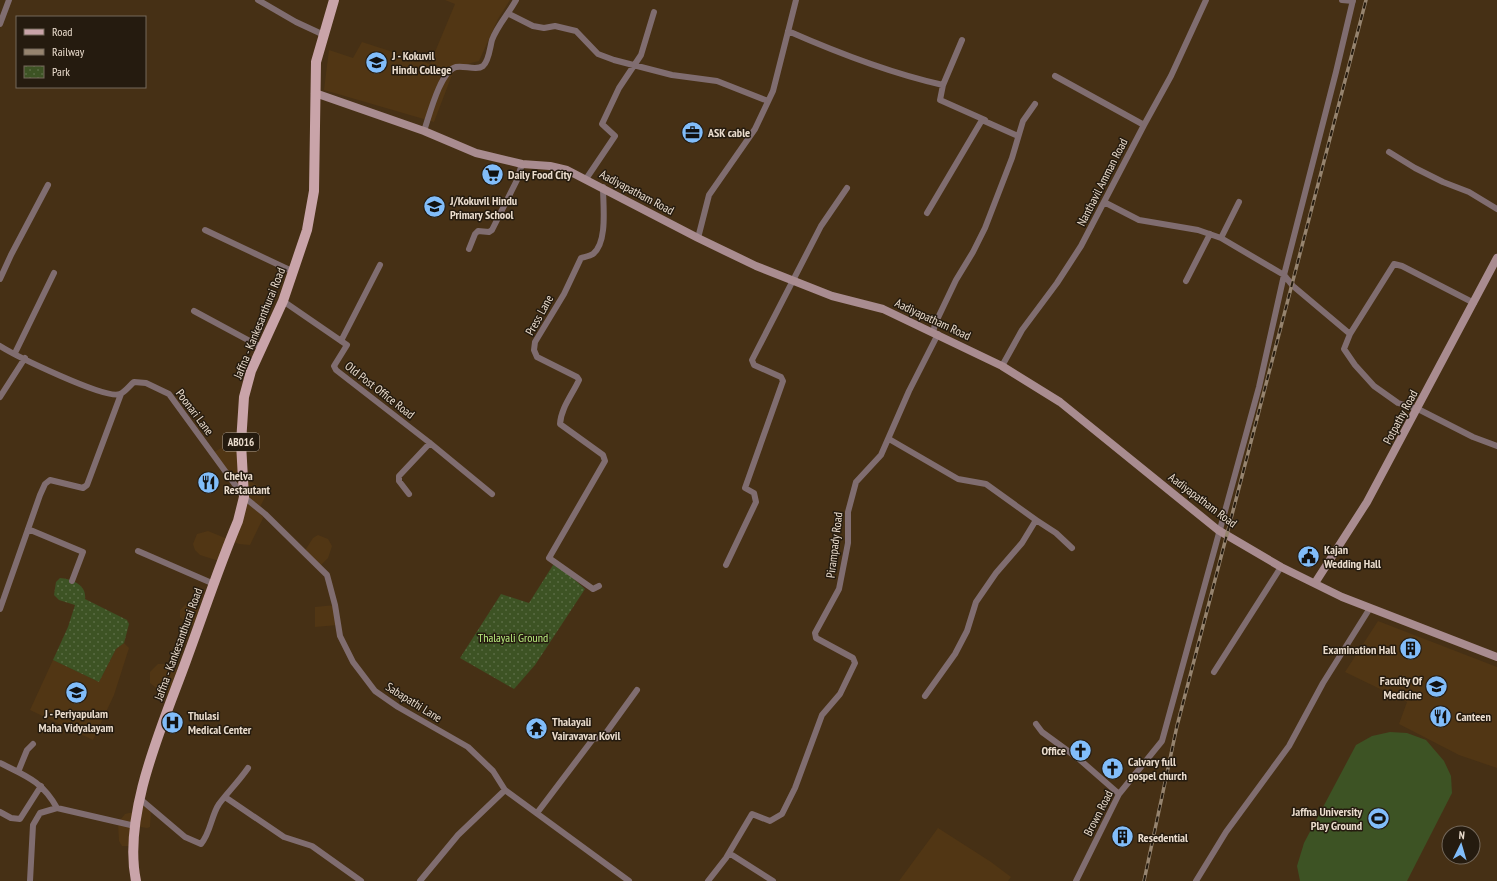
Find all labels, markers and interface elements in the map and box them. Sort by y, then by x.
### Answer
legend [16,16,146,88]
text: Road [52,24,72,39]
text: Railway [52,44,85,59]
place label: J - Kokuvil Hindu College [391,48,451,77]
school or university icon: J - Kokuvil Hindu College [363,49,389,75]
text: Park [52,64,70,79]
office icon: ASK cable [680,119,706,145]
place label: ASK cable [707,125,750,140]
street label: Nanthavil Amman Road [1073,136,1131,228]
supermarket icon: Daily Food City [479,161,505,187]
street label: Aadiyapatham Road [597,166,677,218]
place label: Daily Food City [508,167,572,182]
place label: J/Kokuvil Hindu Primary School [449,193,517,222]
school or university icon: J/Kokuvil Hindu Primary School [422,194,448,220]
street label: Jaffna - Kankesanthurai Road [229,265,288,382]
street label: Press Lane [522,292,556,338]
street label: Aadiyapatham Road [893,295,973,343]
street label: Old Post Office Road [342,358,418,422]
street label: Poonari Lane [173,386,217,438]
street label: Potpathy Road [1379,387,1421,447]
road number: AB016 [223,433,259,451]
place label: Chelva Restautant [224,468,271,497]
restaurant icon: Chelva Restautant [195,469,221,495]
street label: Aadiyapatham Road [1166,469,1240,531]
street label: Pirampady Road [823,511,845,579]
place label: Kajan Wedding Hall [1323,542,1381,571]
public building icon: Kajan Wedding Hall [1296,543,1322,569]
street label: Jaffna - Kankesanthurai Road [150,586,205,703]
park label: Thalayali Ground [478,630,548,645]
building icon: Examination Hall [1398,636,1424,662]
place label: Examination Hall [1323,642,1396,657]
place label: Faculty Of Medicine [1380,673,1423,702]
school or university icon: Faculty Of Medicine [1424,674,1450,700]
school or university icon: J - Periyapulam Maha Vidyalayam [63,679,89,705]
street label: Sabapathi Lane [383,679,445,725]
restaurant icon: Canteen [1427,703,1453,729]
place label: J - Periyapulam Maha Vidyalayam [39,706,113,735]
place label: Thulasi Medical Center [188,708,252,737]
hospital icon: Thulasi Medical Center [160,709,186,735]
place label: Canteen [1456,709,1491,724]
place label: Thalayali Vairavavar Kovil [551,714,621,743]
temple icon: Thalayali Vairavavar Kovil [524,715,550,741]
church icon: Office [1068,737,1094,763]
place label: Office [1041,743,1066,758]
place label: Calvary full gospel church [1128,754,1187,783]
church icon: Calvary full gospel church [1099,755,1125,781]
street label: Brown Road [1080,788,1116,838]
place label: Jaffna University Play Ground [1291,804,1362,833]
sports icon: Jaffna University Play Ground [1365,805,1391,831]
building icon: Resedential [1109,824,1135,850]
north arrow [1441,825,1481,865]
text: N [1458,828,1465,842]
place label: Resedential [1138,830,1188,845]

